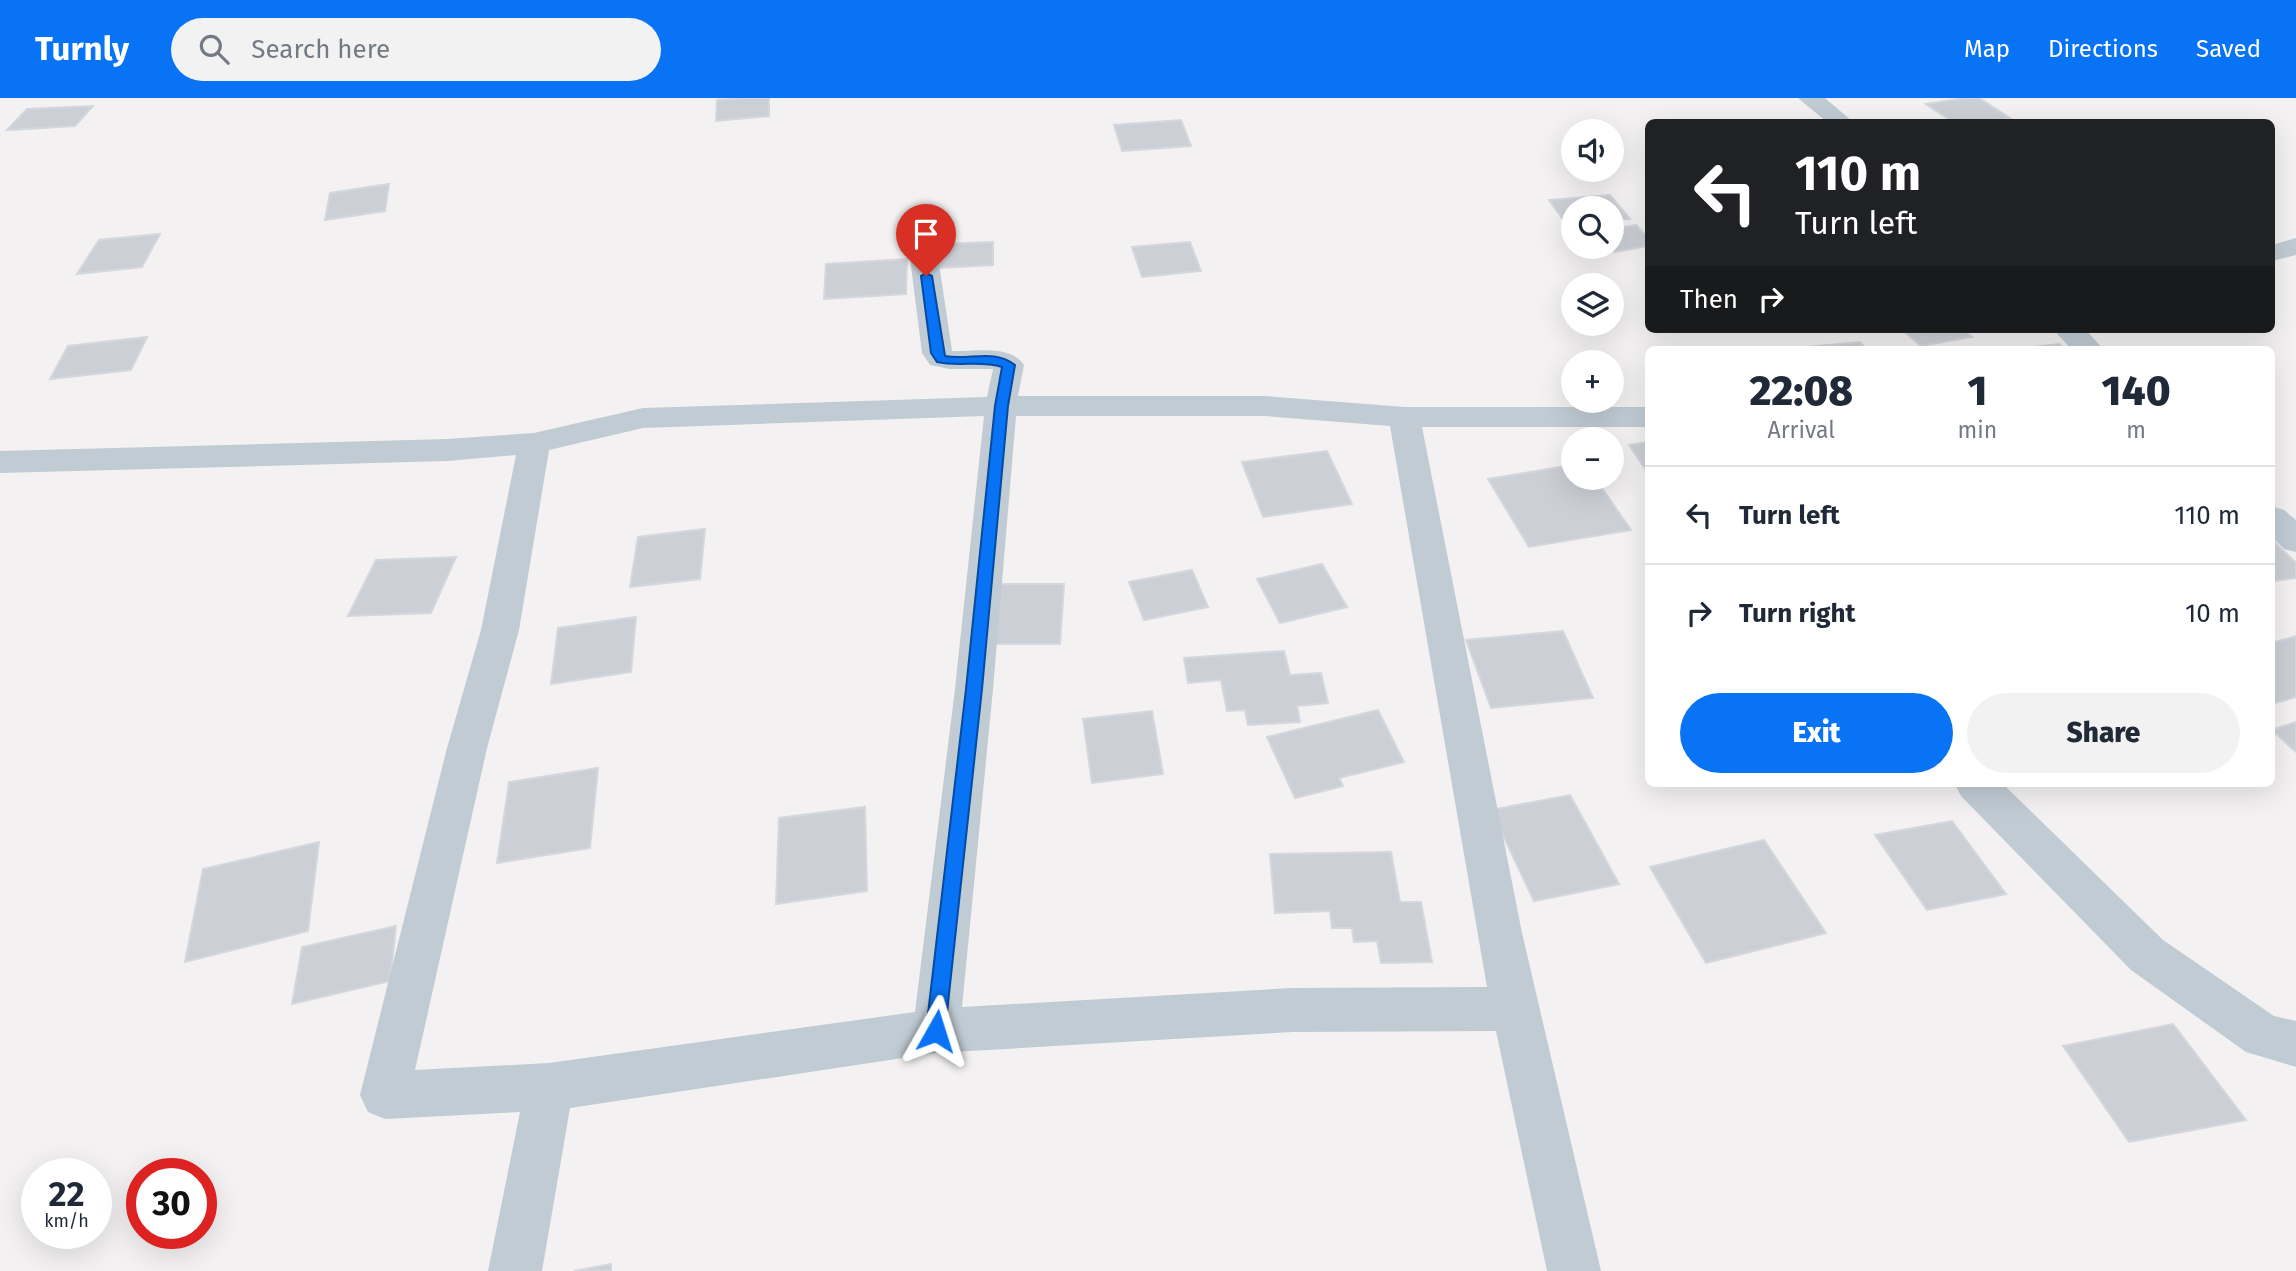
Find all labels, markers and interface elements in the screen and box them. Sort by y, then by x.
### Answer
search box [171,18,661,81]
text: Turnly [35,29,129,69]
icon: search [195,30,233,68]
text: Search here [251,34,390,65]
text: Map [1964,35,2010,63]
text: Directions [2048,35,2158,63]
text: Saved [2196,35,2261,63]
map controls [1561,119,1624,490]
button: sound [1561,119,1624,182]
text: 110 m [1795,144,1921,203]
icon: left [1680,147,1771,238]
button: search [1561,196,1624,259]
pin [896,204,956,276]
text: Turn left [1795,204,1917,242]
icon: arrive [907,215,945,253]
button: layers [1561,273,1624,336]
icon: right [1752,280,1790,318]
text: Then [1680,284,1738,315]
button: + [1561,350,1624,413]
text: 22:08 [1749,366,1853,416]
text: 1 [1967,366,1987,416]
text: 140 [2102,366,2171,416]
text: Arrival [1768,416,1835,444]
text: min [1958,416,1997,444]
text: m [2126,416,2146,444]
button: − [1561,427,1624,490]
icon: left [1680,496,1718,534]
text: Turn left [1739,500,1840,531]
text: 110 m [2174,500,2240,531]
icon: right [1680,594,1718,632]
text: Turn right [1739,598,1856,629]
text: 10 m [2185,598,2240,629]
button: Exit [1680,693,1953,773]
button: Share [1967,693,2240,773]
position arrow [899,994,973,1068]
speed limit sign: 30 [126,1158,217,1249]
text: 22 [48,1173,85,1215]
text: km/h [44,1210,89,1232]

